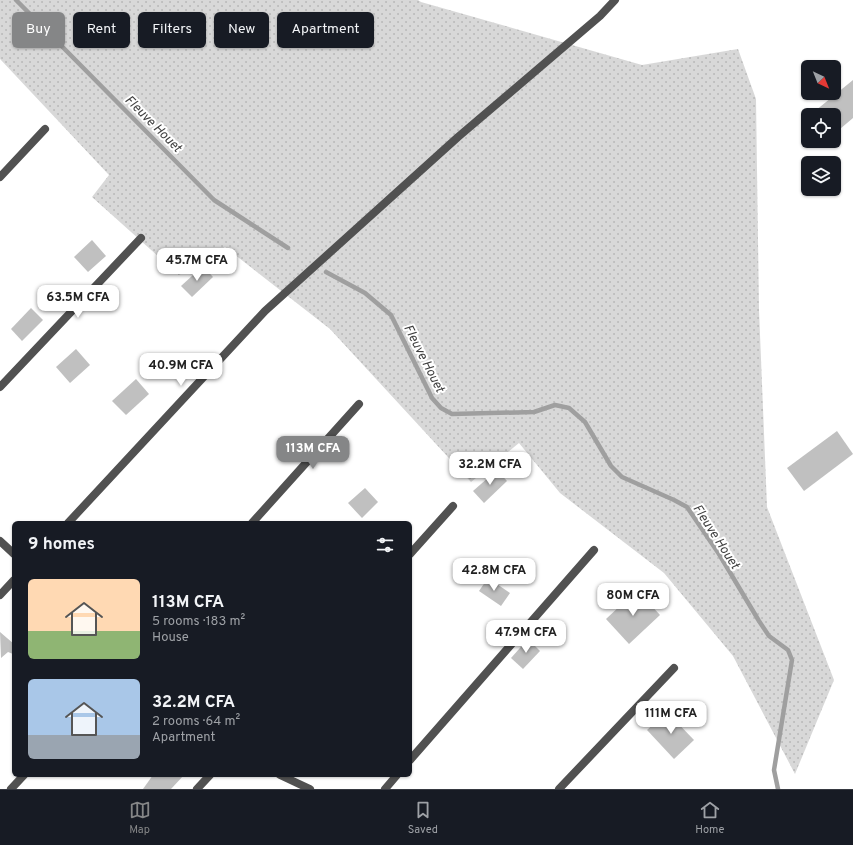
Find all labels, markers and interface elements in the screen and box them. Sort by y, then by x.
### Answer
chip: Buy [12,12,65,48]
chip: Rent [73,12,130,48]
chip: Filters [138,12,206,48]
chip: New [214,12,269,48]
chip: Apartment [277,12,374,48]
north arrow [801,60,841,100]
map controls [801,60,841,196]
water label: Fleuve Houet [121,93,185,157]
button: locate [801,108,841,148]
button: layers [801,156,841,196]
pin: 45.7M CFA [151,248,243,282]
text: 45.7M CFA [166,253,228,269]
pin: 63.5M CFA [32,285,124,319]
text: 63.5M CFA [46,290,110,306]
water label: Fleuve Houet [399,322,448,397]
pin: 40.9M CFA [135,353,227,387]
text: 40.9M CFA [148,358,214,374]
pin: 113M CFA [272,436,354,470]
text: 113M CFA [285,441,341,457]
pin: 32.2M CFA [444,452,536,486]
text: 32.2M CFA [458,457,522,473]
water label: Fleuve Houet [688,502,743,574]
text: 9 homes [28,534,95,556]
icon: filters [374,534,396,556]
pin: 42.8M CFA [448,558,540,592]
text: 42.8M CFA [462,563,526,579]
pin: 80M CFA [596,583,670,617]
text: 80M CFA [606,588,660,604]
text: 113M CFA [152,592,224,614]
icon: home [60,595,108,643]
text: 5 rooms · 183 m² [152,614,245,630]
pin: 47.9M CFA [480,620,572,654]
text: 47.9M CFA [495,625,557,641]
text: House [152,630,189,646]
text: 32.2M CFA [152,692,235,714]
icon: home [60,695,108,743]
pin: 111M CFA [630,701,712,735]
text: 111M CFA [645,706,697,722]
text: 2 rooms · 64 m² [152,714,240,730]
text: Apartment [152,730,215,746]
tab: Map [129,799,151,837]
tab: Saved [408,799,438,837]
tab: Home [695,799,724,837]

